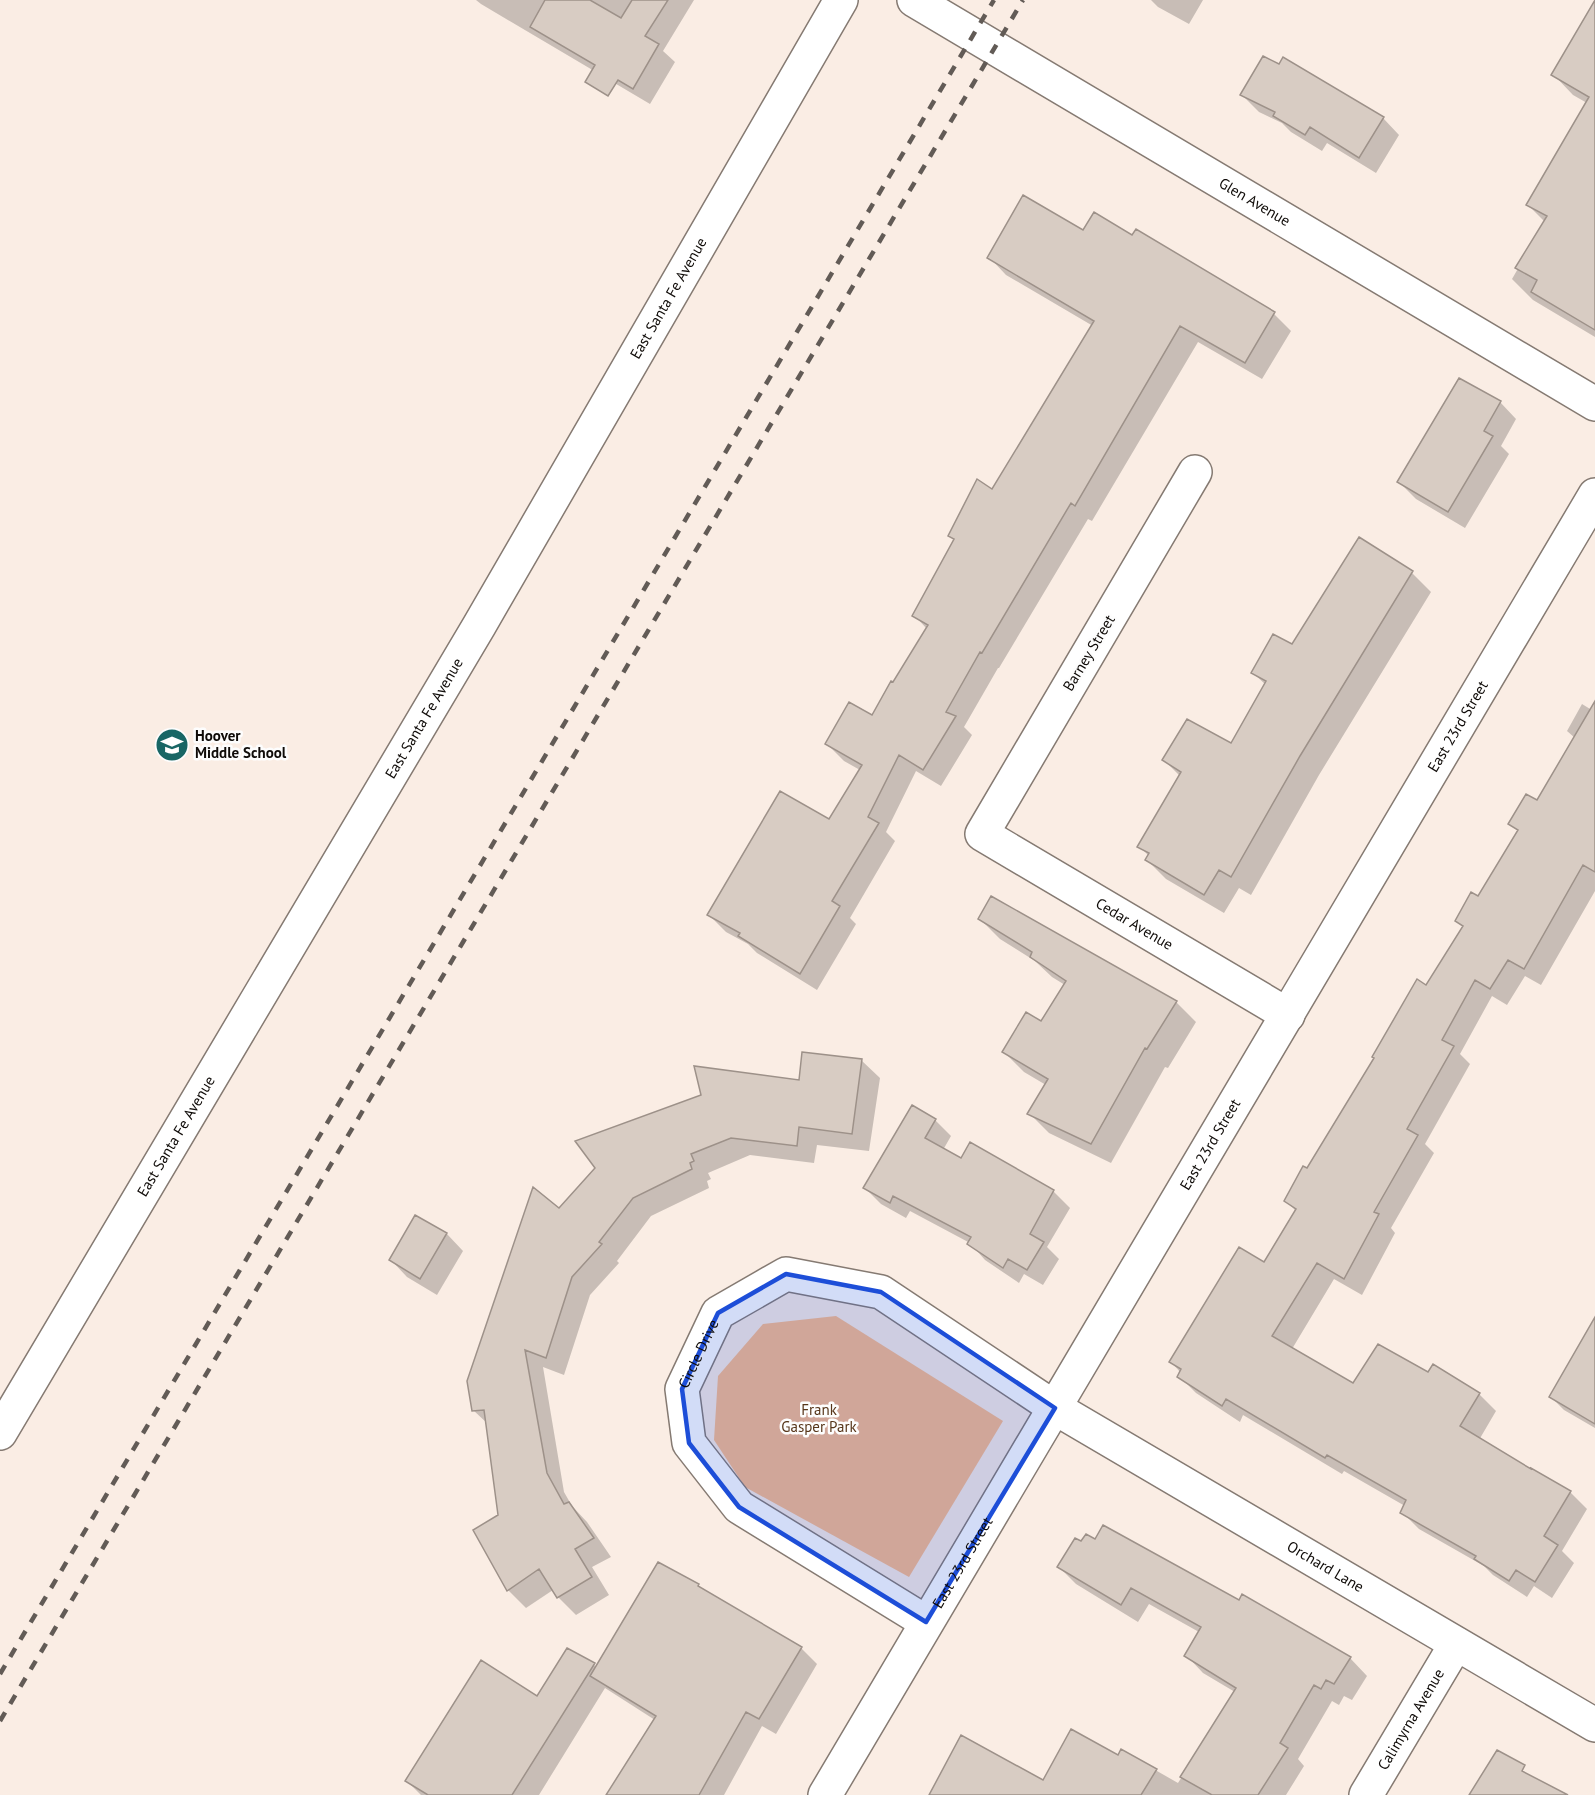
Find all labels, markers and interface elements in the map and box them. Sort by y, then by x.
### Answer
street label: Glen Avenue [1216,173,1294,230]
street label: East Santa Fe Avenue [626,234,711,362]
street label: Barney Street [1058,611,1119,694]
street label: East Santa Fe Avenue [381,654,467,782]
street label: East 23rd Street [1423,677,1492,775]
place label: Hoover Middle School [195,726,287,762]
school or university icon: Hoover Middle School [154,727,190,763]
street label: Cedar Avenue [1092,893,1177,954]
street label: East Santa Fe Avenue [133,1072,219,1200]
street label: East 23rd Street [1175,1095,1244,1193]
street label: Circle Drive [674,1316,723,1391]
park label: Frank Gasper Park [781,1400,857,1436]
street label: East 23rd Street [928,1513,997,1612]
street label: Orchard Lane [1284,1536,1367,1596]
street label: Calimyrna Avenue [1373,1665,1448,1773]

